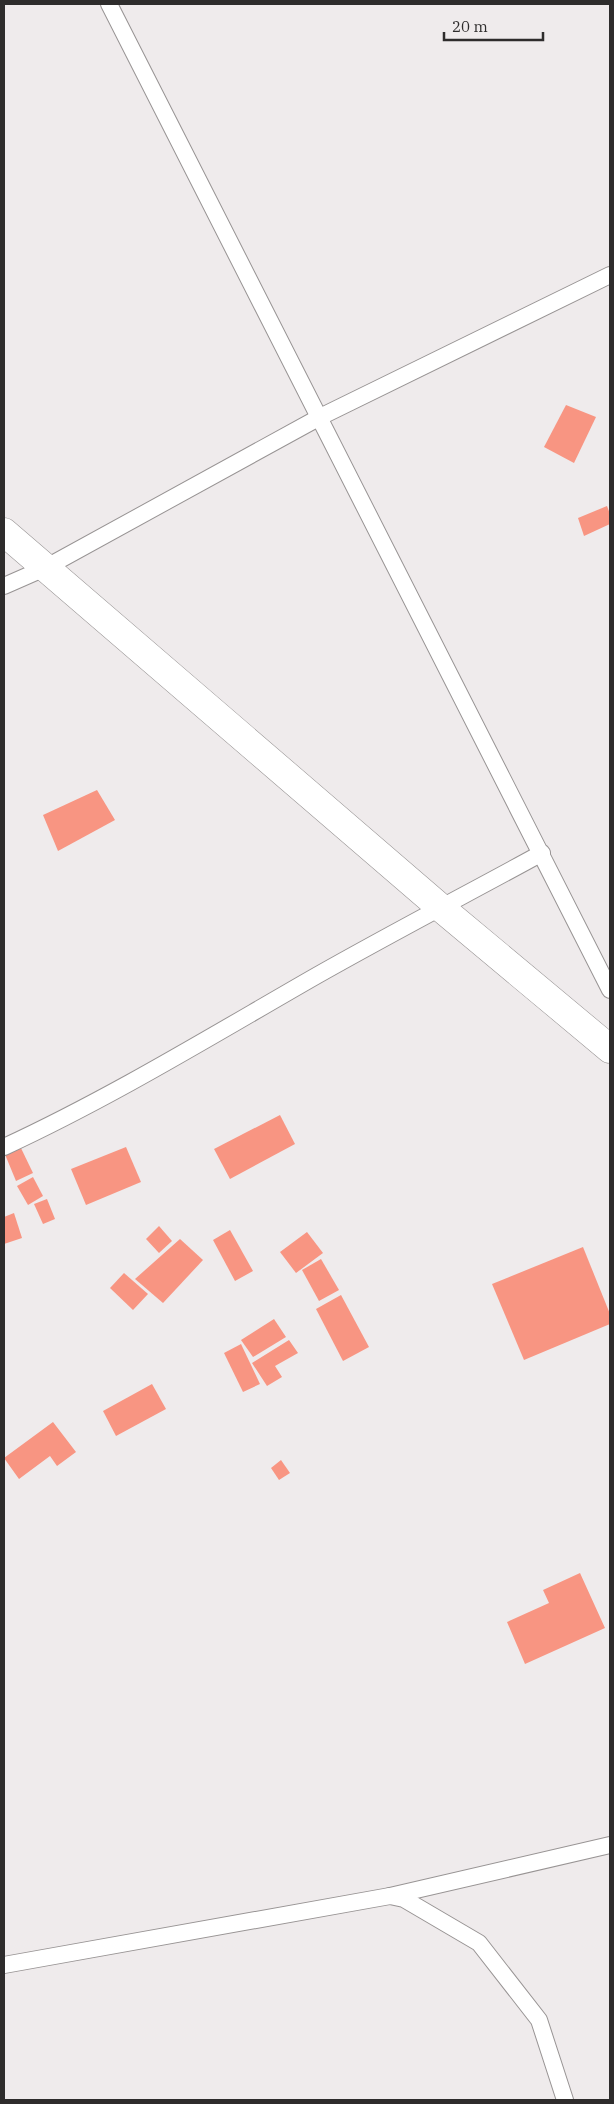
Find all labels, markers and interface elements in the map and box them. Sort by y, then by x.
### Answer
scale bar [444,10,543,42]
text: 20 m [452,17,488,36]

